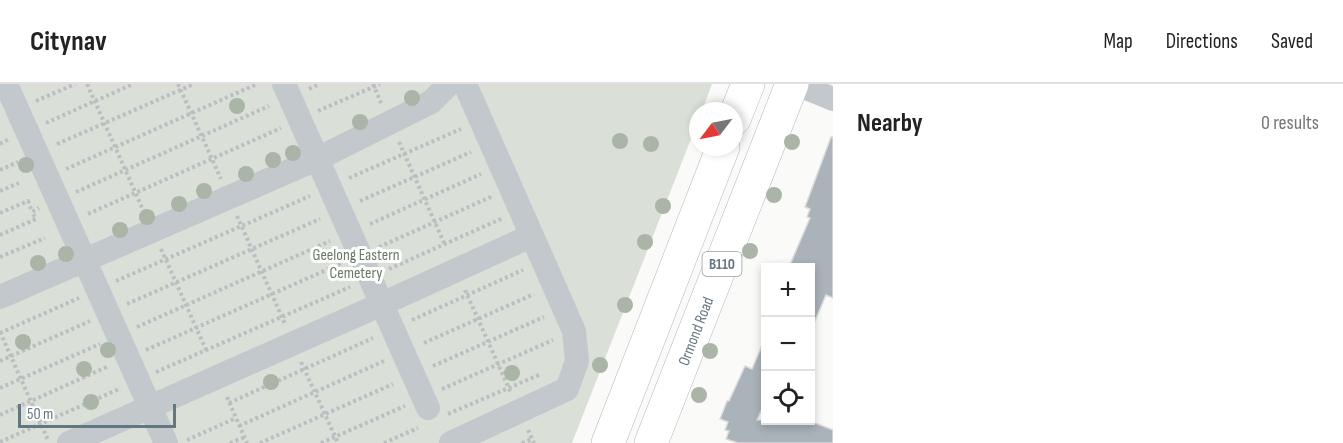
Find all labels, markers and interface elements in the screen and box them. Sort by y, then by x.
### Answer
text: Citynav [30,25,107,58]
text: Map [1103,29,1133,54]
text: Directions [1166,29,1238,54]
text: Saved [1271,29,1313,54]
north arrow [689,102,743,156]
text: Nearby [857,108,923,139]
text: 0 results [1261,111,1319,135]
park label: Geelong Eastern Cemetery [312,246,400,283]
road number: B110 [702,252,742,276]
map controls [761,263,815,425]
button: + [761,263,815,317]
street label: Ormond Road [675,294,718,369]
button: − [761,317,815,371]
button: locate [761,371,815,425]
scale bar [18,401,176,428]
text: 50 m [27,405,53,424]

